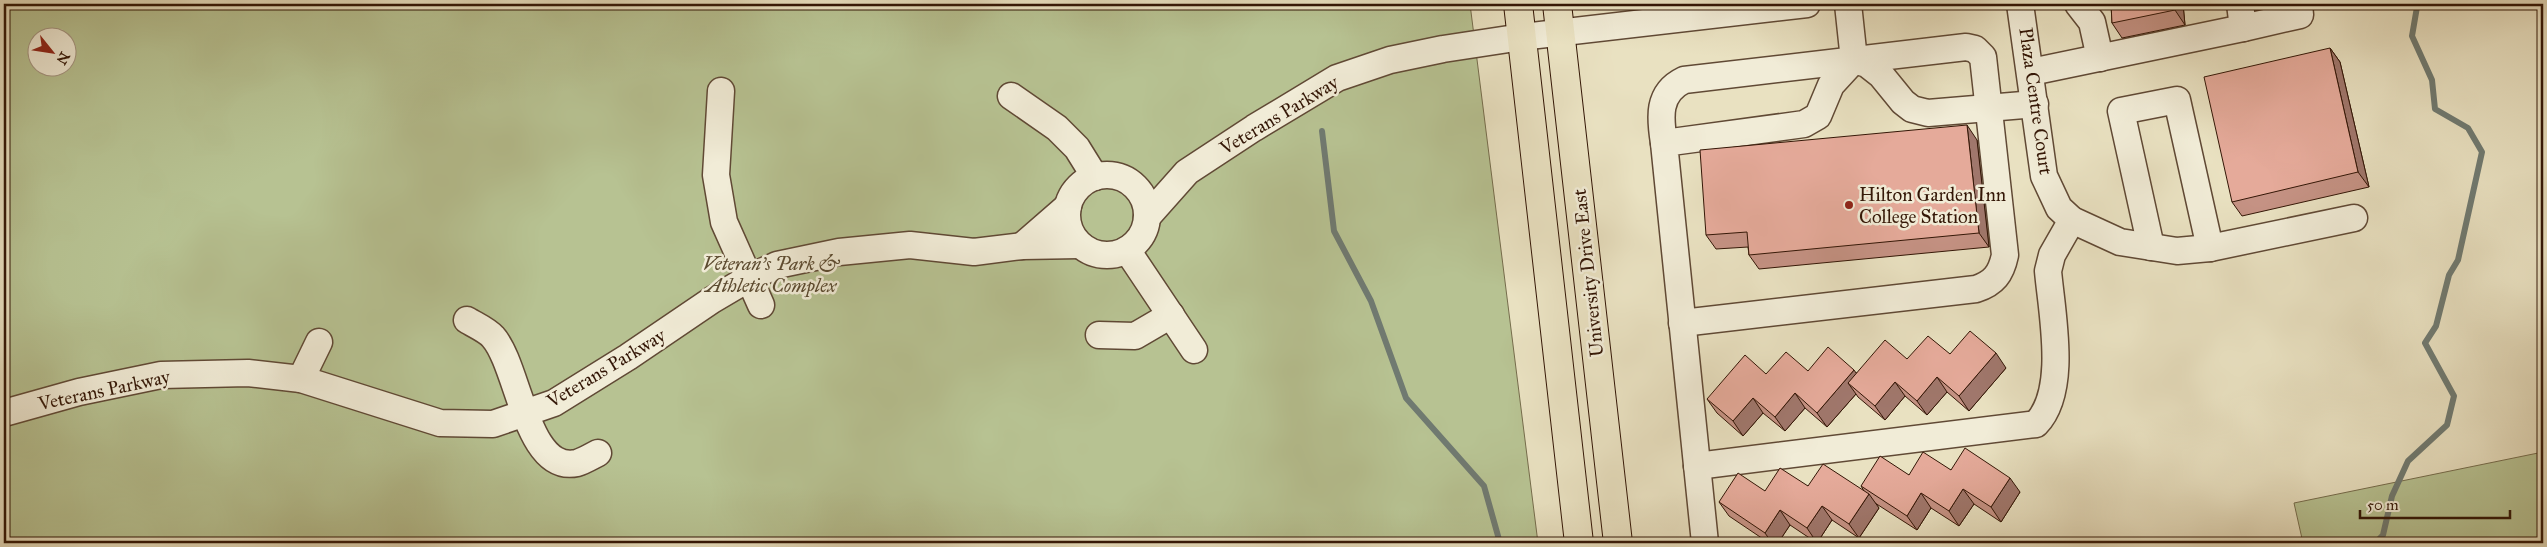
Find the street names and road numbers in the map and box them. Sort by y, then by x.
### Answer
street label: Plaza Centre Court [2014,26,2058,176]
street label: Veterans Parkway [1215,70,1343,160]
street label: University Drive East [1568,188,1608,358]
street label: Veterans Parkway [542,323,670,413]
street label: Veterans Parkway [35,365,173,415]

